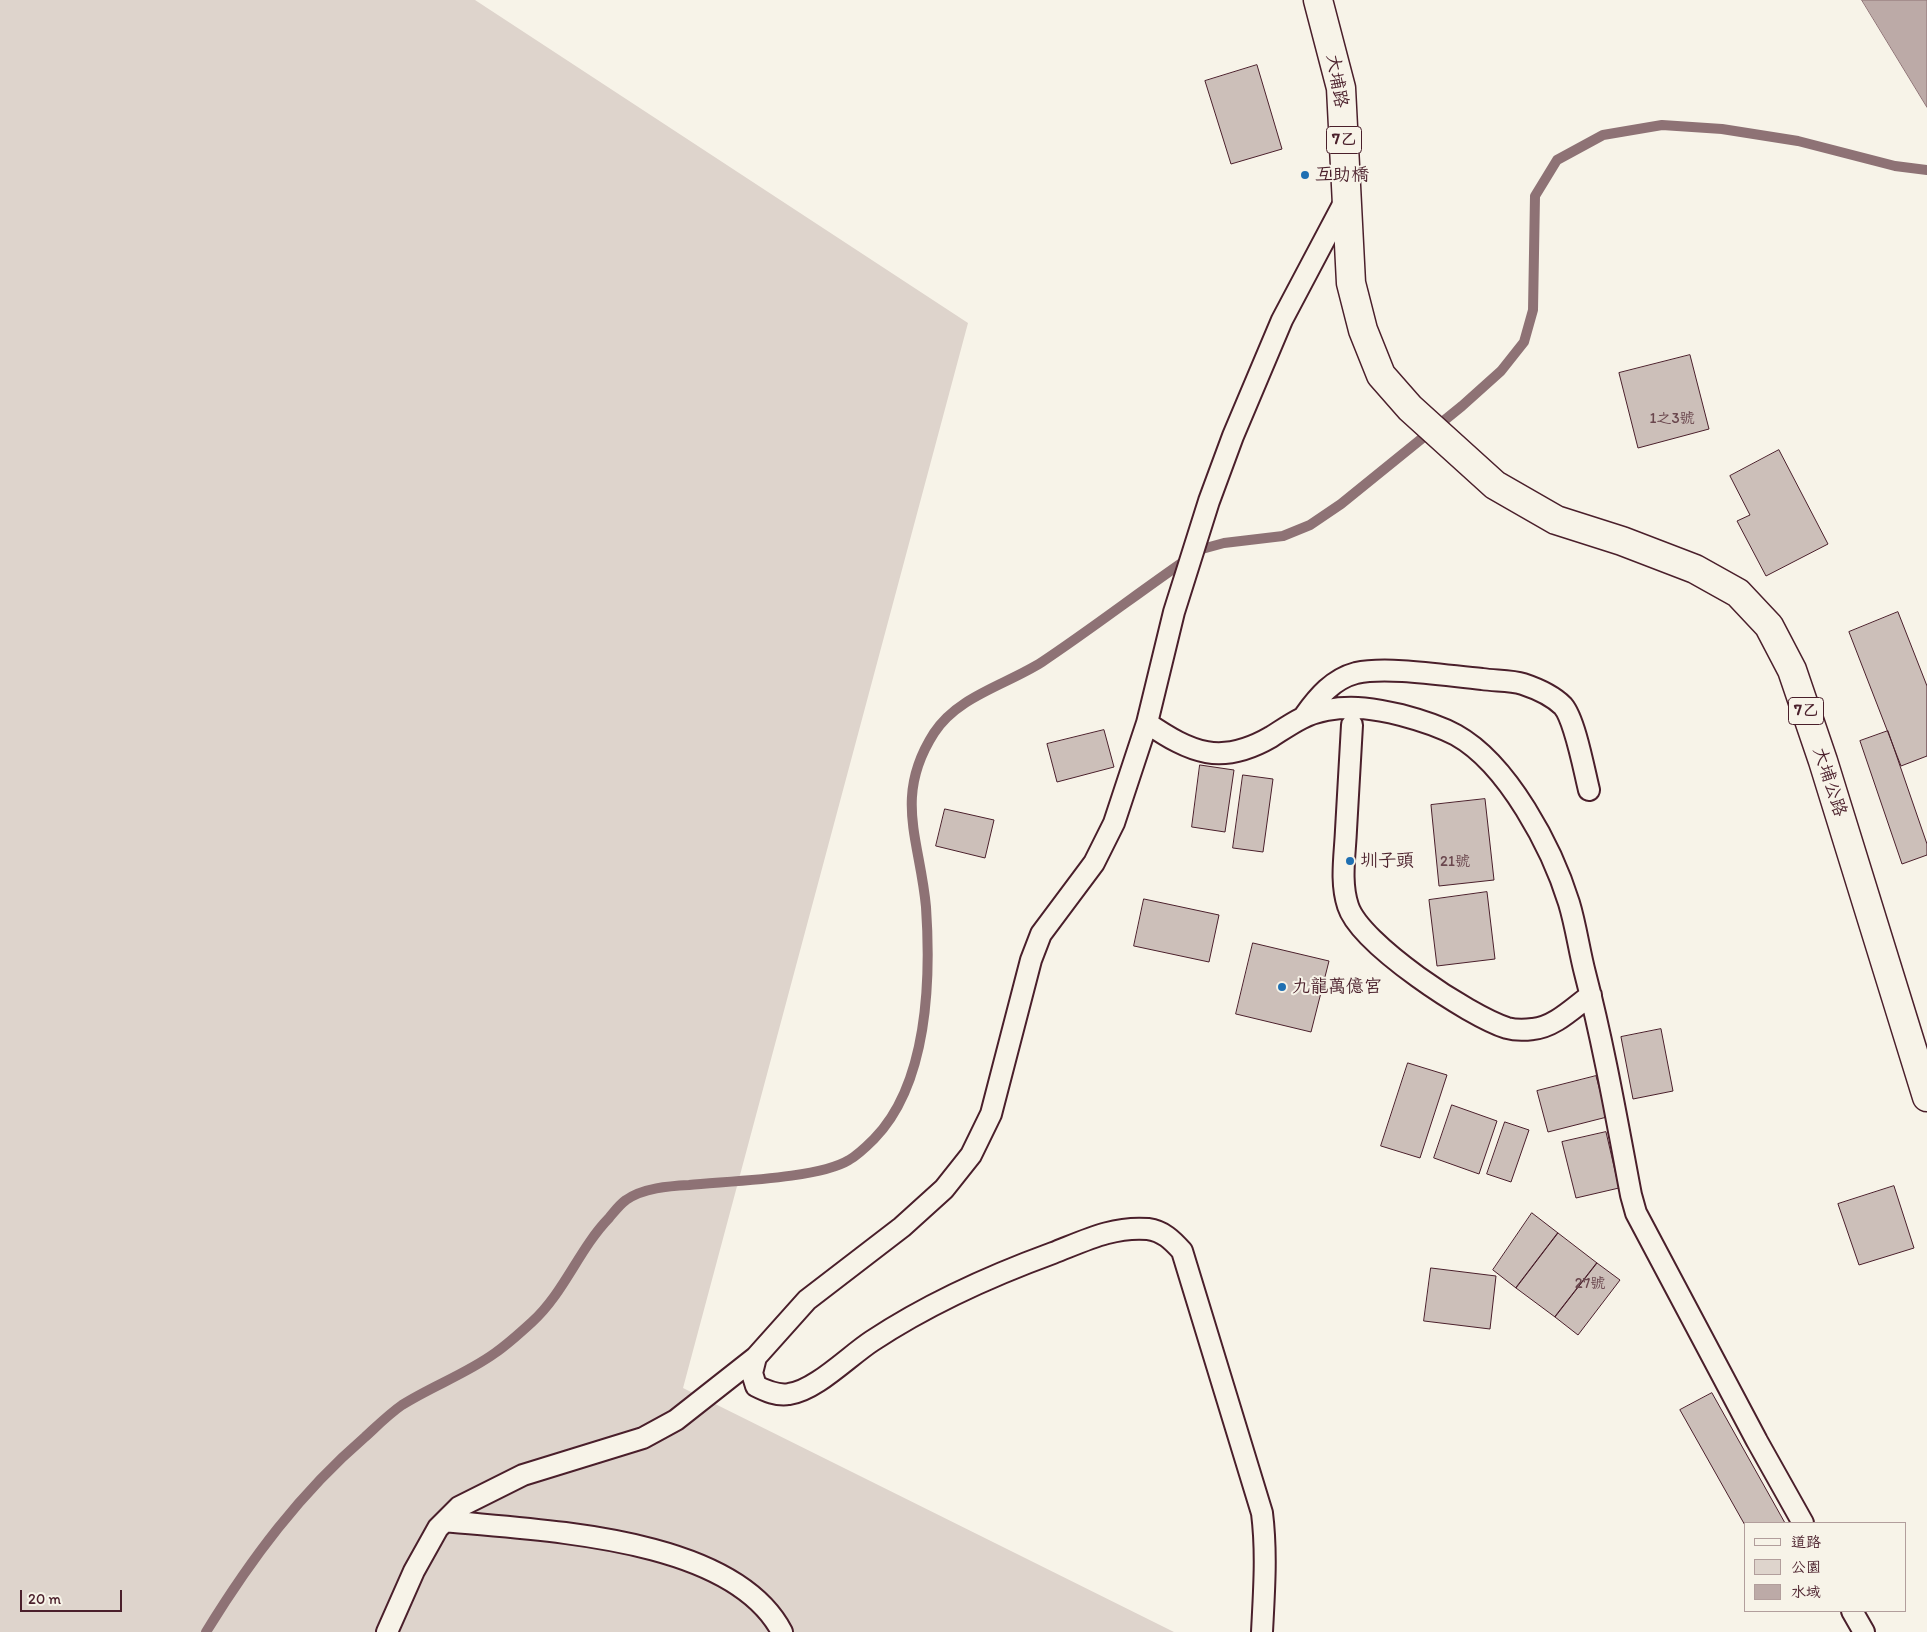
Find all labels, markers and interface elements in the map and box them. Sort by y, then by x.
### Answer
street label: 大埔路 [1321,53,1351,109]
road number: 7乙 [1326,126,1362,154]
place label: 互助橋 [1315,164,1369,186]
marker: 互助橋 [1299,169,1311,181]
house number: 1之3號 [1649,410,1695,428]
road number: 7乙 [1788,698,1824,724]
street label: 大埔公路 [1808,744,1850,820]
place label: 圳子頭 [1360,850,1414,872]
house number: 21號 [1440,853,1470,871]
marker: 圳子頭 [1344,855,1356,867]
place label: 九龍萬億宮 [1292,976,1382,998]
marker: 九龍萬億宮 [1276,981,1288,993]
house number: 27號 [1575,1275,1605,1293]
legend [1744,1522,1907,1612]
text: 道路 [1791,1533,1821,1551]
text: 公園 [1791,1558,1821,1576]
scale bar [22,1580,125,1612]
text: 水域 [1791,1583,1821,1601]
text: 20 m [28,1590,61,1608]

